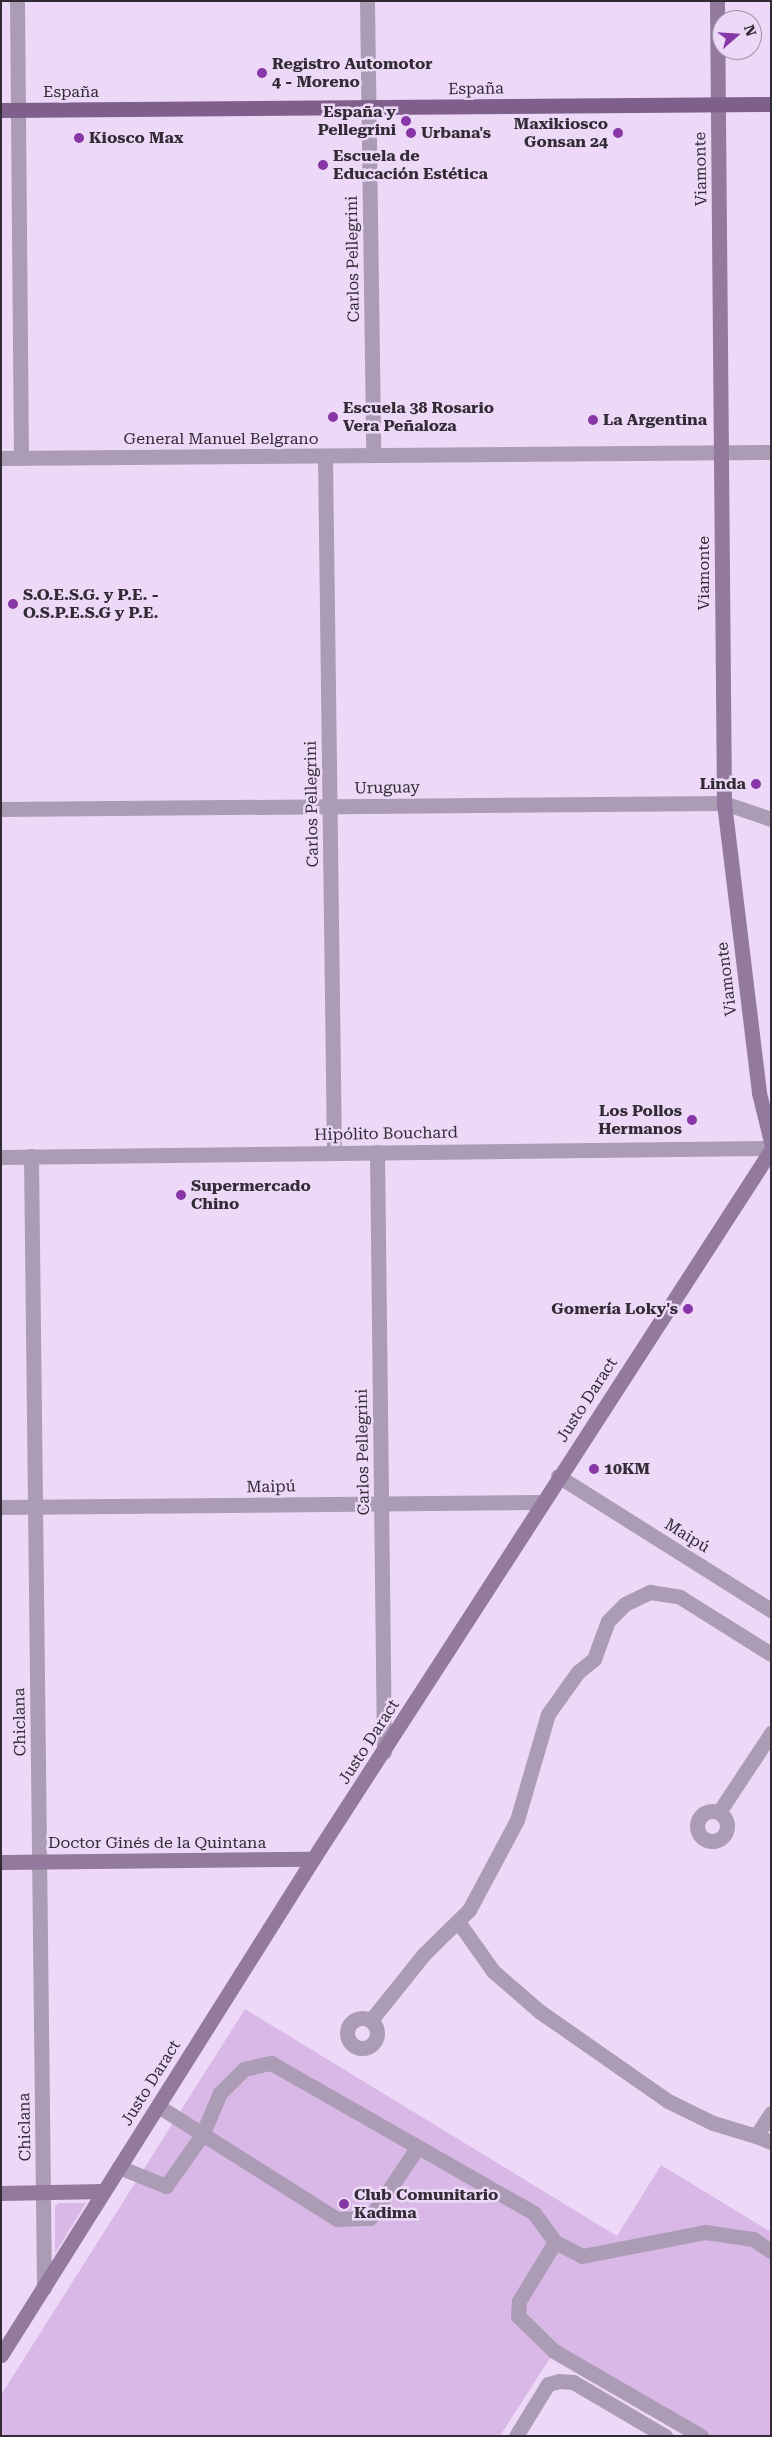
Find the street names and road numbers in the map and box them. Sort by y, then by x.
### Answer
street label: España [448,79,504,99]
street label: España [43,82,99,102]
street label: Viamonte [691,132,711,206]
street label: Carlos Pellegrini [342,196,364,322]
street label: General Manuel Belgrano [124,429,318,449]
street label: Viamonte [694,536,714,610]
street label: Carlos Pellegrini [301,741,323,867]
street label: Uruguay [354,778,420,798]
street label: Viamonte [713,941,741,1017]
street label: Hipólito Bouchard [314,1123,458,1145]
street label: Justo Daract [553,1354,621,1446]
street label: Carlos Pellegrini [352,1389,374,1515]
street label: Maipú [246,1477,296,1497]
street label: Maipú [661,1515,713,1557]
street label: Chiclana [10,1688,30,1756]
street label: Justo Daract [335,1696,403,1788]
street label: Doctor Ginés de la Quintana [48,1833,266,1853]
street label: Justo Daract [117,2037,185,2129]
street label: Chiclana [15,2093,35,2161]

